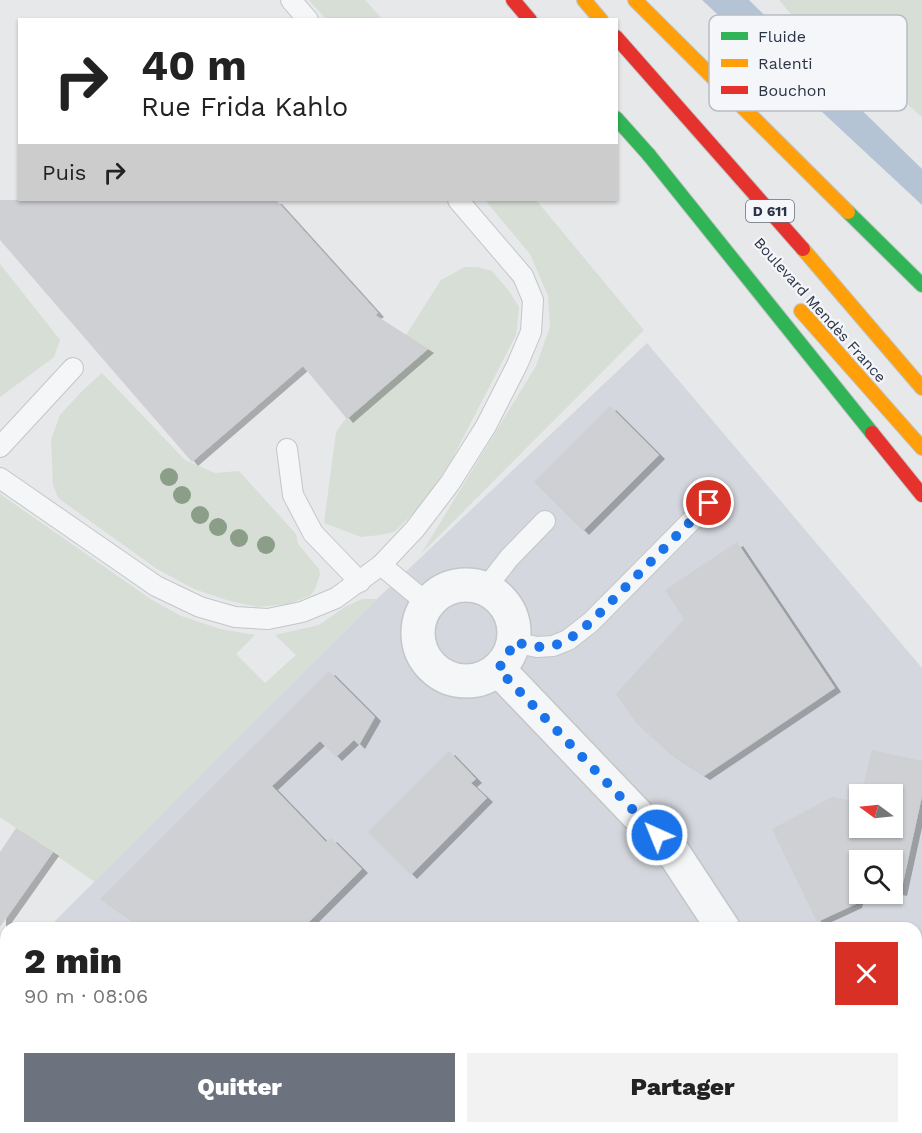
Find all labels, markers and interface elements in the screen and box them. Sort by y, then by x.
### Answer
legend [709,15,907,111]
text: Fluide [758,27,806,46]
text: 40 m [141,41,247,90]
icon: right [42,42,120,120]
text: Ralenti [758,54,813,73]
text: Bouchon [758,81,826,100]
text: Rue Frida Kahlo [141,91,348,123]
icon: right [98,156,131,189]
text: Puis [42,160,86,185]
road number: D 611 [746,200,794,222]
street label: Boulevard Mendès France [750,234,890,386]
pin [683,477,734,528]
icon: arrive [692,486,725,519]
north arrow [849,784,903,838]
map controls [849,784,903,904]
position arrow [625,803,689,867]
button: search [849,850,903,904]
text: 2 min [24,940,122,982]
button: close [835,942,898,1005]
text: 90 m · 08:06 [24,984,148,1008]
button: Quitter [24,1053,455,1122]
button: Partager [467,1053,898,1122]

